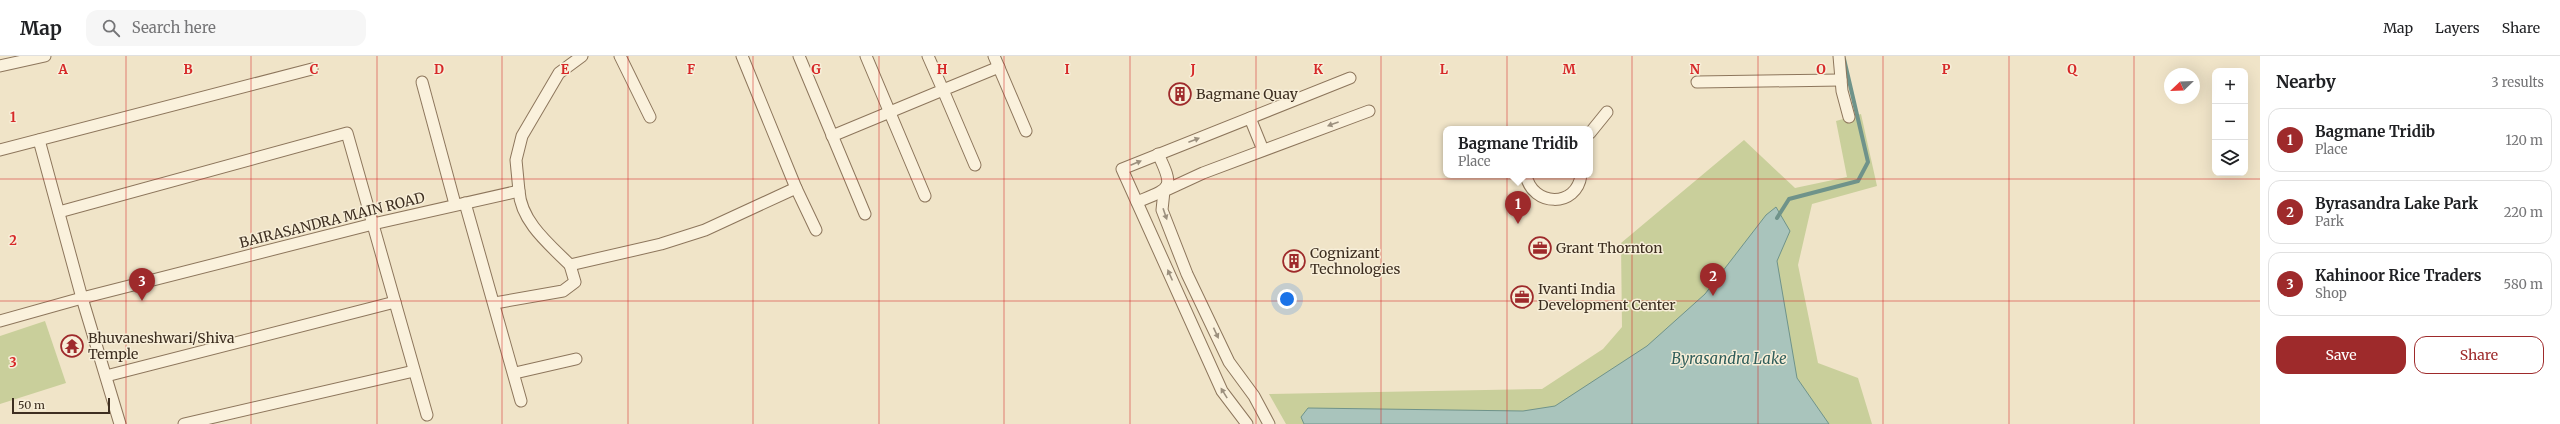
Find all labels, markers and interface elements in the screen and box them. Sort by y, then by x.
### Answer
search box [86,10,366,46]
text: Map [20,16,62,40]
icon: search [100,17,122,39]
text: Search here [132,18,216,37]
text: Map [2383,19,2413,37]
text: Layers [2435,19,2480,37]
text: Share [2502,19,2540,37]
text: A [57,61,68,78]
text: B [183,61,193,78]
text: C [310,61,319,78]
text: D [434,61,444,78]
text: E [561,61,570,78]
text: F [687,61,695,78]
text: G [811,61,821,78]
text: H [937,61,948,78]
text: I [1064,61,1070,78]
text: J [1189,61,1196,78]
text: K [1313,61,1323,78]
text: L [1440,61,1449,78]
text: M [1562,61,1576,78]
text: N [1690,61,1701,78]
text: O [1816,61,1826,78]
text: P [1942,61,1951,78]
text: Q [2067,61,2078,78]
north arrow [2164,68,2200,104]
map controls [2212,68,2248,176]
button: + [2212,68,2248,104]
text: Nearby [2276,71,2336,93]
text: 3 results [2491,74,2544,91]
building icon: Bagmane Quay [1167,81,1193,107]
place label: Bagmane Quay [1196,85,1299,103]
button: − [2212,104,2248,140]
text: 1 [10,109,16,126]
one-way arrow [1326,122,1338,128]
text: Bagmane Tridib [2315,122,2435,141]
popup [1443,126,1593,178]
text: 1 [2287,132,2293,149]
text: 120 m [2505,132,2543,149]
text: Bagmane Tridib [1458,134,1578,153]
one-way arrow [1188,136,1200,142]
button: layers [2212,140,2248,176]
text: Place [2315,141,2348,158]
text: Place [1458,153,1490,170]
one-way arrow [1130,160,1141,166]
street label: BAIRASANDRA MAIN ROAD [237,188,427,252]
pin: 1 [1505,191,1531,224]
text: Byrasandra Lake Park [2315,194,2478,213]
text: 2 [2286,204,2294,221]
text: 220 m [2504,204,2543,221]
one-way arrow [1162,209,1168,221]
text: Park [2315,213,2344,230]
text: 2 [9,232,17,249]
office icon: Grant Thornton [1527,235,1553,261]
place label: Grant Thornton [1556,239,1662,257]
place label: Cognizant Technologies [1310,244,1400,278]
building icon: Cognizant Technologies [1281,248,1307,274]
pin: 2 [1700,263,1726,296]
text: Kahinoor Rice Traders [2315,266,2482,285]
pin: 3 [129,268,155,301]
one-way arrow [1166,268,1172,280]
text: 3 [2286,276,2294,293]
text: 580 m [2504,276,2543,293]
place label: Ivanti India Development Center [1538,280,1676,314]
office icon: Ivanti India Development Center [1509,284,1535,310]
text: Shop [2315,285,2347,302]
your location [1277,289,1297,309]
one-way arrow [1213,328,1219,339]
place label: Bhuvaneshwari/Shiva Temple [88,329,235,363]
temple icon: Bhuvaneshwari/Shiva Temple [59,333,85,359]
button: Save [2276,336,2406,374]
button: Share [2414,336,2544,374]
water label: Byrasandra Lake [1671,349,1787,368]
text: 3 [9,354,17,371]
one-way arrow [1220,387,1228,398]
scale bar [12,396,110,415]
text: 50 m [18,398,45,412]

